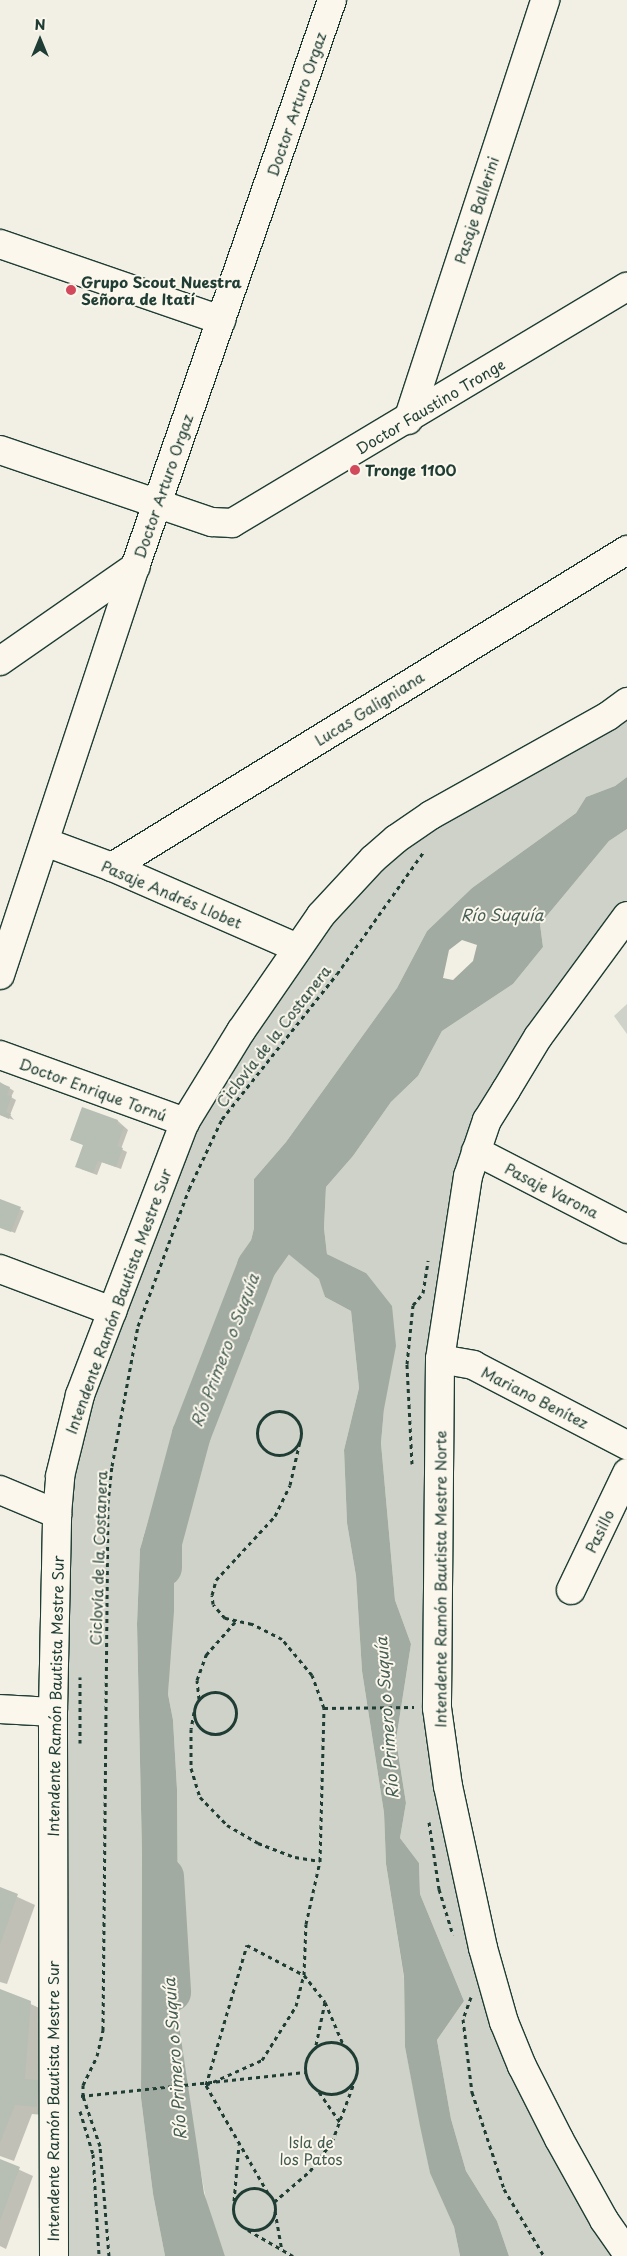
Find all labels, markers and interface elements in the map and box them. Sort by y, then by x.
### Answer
text: N [34,14,46,35]
north arrow [15,15,65,65]
street label: Doctor Arturo Orgaz [263,29,329,179]
street label: Pasaje Ballerini [450,155,502,265]
place label: Grupo Scout Nuestra Señora de Itatí [81,272,242,307]
marker: Grupo Scout Nuestra Señora de Itatí [65,284,77,296]
street label: Doctor Faustino Tronge [353,355,507,457]
street label: Doctor Arturo Orgaz [130,411,196,561]
place label: Tronge 1100 [365,461,457,479]
marker: Tronge 1100 [349,464,361,476]
street label: Lucas Galigniana [311,667,427,749]
street label: Pasaje Andrés Llobet [99,856,245,932]
water label: Río Suquía [460,904,544,924]
street label: Ciclovía de la Costanera [211,961,335,1111]
street label: Doctor Enrique Tornú [17,1054,169,1124]
street label: Pasaje Varona [502,1159,602,1221]
street label: Intendente Ramón Bautista Mestre Sur [61,1165,175,1437]
water label: Río Primero o Suquía [186,1270,262,1430]
street label: Mariano Benítez [479,1362,591,1432]
street label: Intendente Ramón Bautista Mestre Norte [431,1430,449,1728]
street label: Ciclovía de la Costanera [86,1469,110,1647]
street label: Pasillo [581,1507,617,1555]
street label: Intendente Ramón Bautista Mestre Sur [44,1555,66,1837]
water label: Río Primero o Suquía [371,1636,401,1800]
street label: Intendente Ramón Bautista Mestre Sur [44,1960,62,2242]
water label: Río Primero o Suquía [159,1977,189,2141]
park label: Isla de los Patos [279,2132,343,2167]

